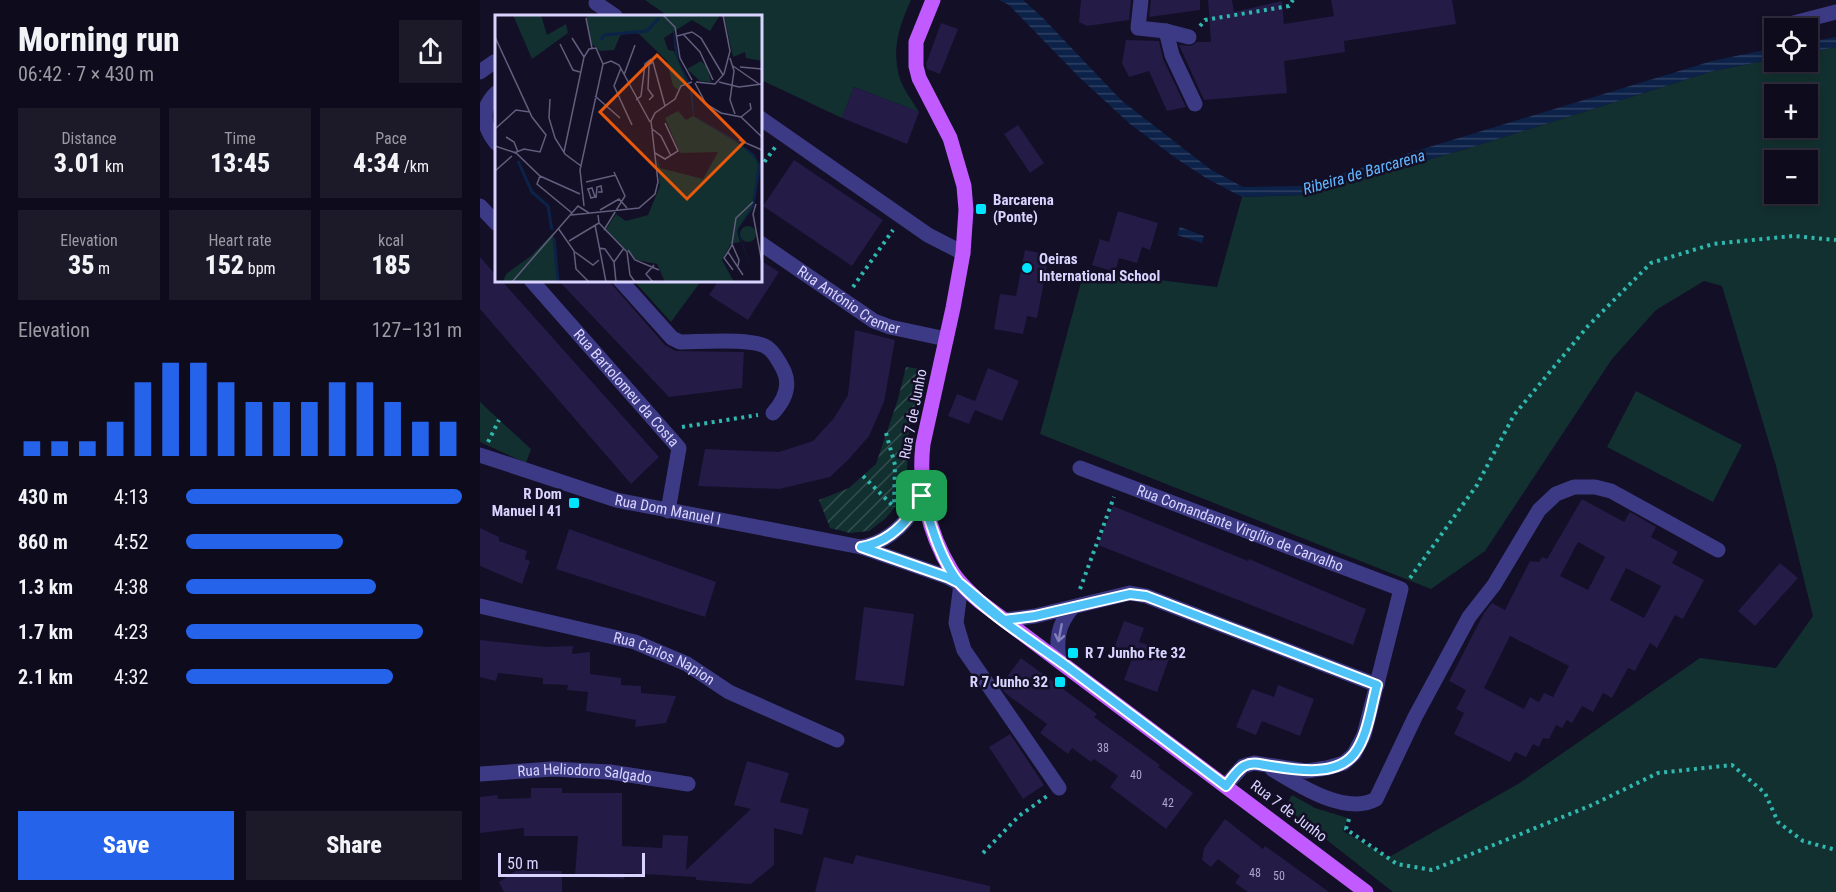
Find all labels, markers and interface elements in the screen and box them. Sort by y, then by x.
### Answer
inset map [495,15,762,282]
map controls [1764,18,1818,204]
button: locate [1764,18,1818,72]
text: Morning run [18,20,180,59]
button: share [399,20,462,83]
text: 06:42 · 7 × 430 m [18,62,154,86]
button: + [1764,84,1818,138]
text: Distance [61,129,117,148]
text: Time [224,129,256,148]
text: Pace [375,129,407,148]
water label: Ribeira de Barcarena [1301,145,1427,199]
text: 3.01 [54,148,101,178]
text: 13:45 [210,148,270,178]
text: 4:34 [353,148,400,178]
button: − [1764,150,1818,204]
text: km [101,157,124,176]
text: /km [400,157,429,176]
place label: Barcarena (Ponte) [993,191,1054,226]
marker: Barcarena (Ponte) [974,202,988,216]
text: Elevation [60,231,118,250]
text: Heart rate [208,231,272,250]
text: kcal [378,231,404,250]
text: 35 [68,250,94,280]
text: 152 [204,250,244,280]
text: 185 [371,250,411,280]
place label: Oeiras International School [1039,250,1160,285]
text: m [94,259,110,278]
text: bpm [244,259,276,278]
marker: Oeiras International School [1020,261,1034,275]
street label: Rua António Cremer [794,262,902,338]
text: Elevation [18,318,90,342]
text: 127–131 m [372,318,462,342]
street label: Rua Bartolomeu da Costa [570,326,683,451]
street label: Rua 7 de Junho [895,368,931,460]
pin [896,470,947,521]
icon: arrive [905,479,938,512]
street label: Rua Comandante Virgílio de Carvalho [1134,481,1346,575]
text: 430 m [18,485,68,509]
text: 4:13 [114,485,148,509]
place label: R Dom Manuel I 41 [492,485,562,520]
street label: Rua Dom Manuel I [613,491,722,529]
marker: R Dom Manuel I 41 [567,496,581,510]
text: 860 m [18,530,68,554]
text: 4:52 [114,530,148,554]
text: 1.3 km [18,575,73,599]
text: 4:38 [114,575,148,599]
text: 1.7 km [18,620,73,644]
text: 4:23 [114,620,148,644]
one-way arrow [1054,622,1065,642]
street label: Rua Carlos Napion [612,628,718,689]
place label: R 7 Junho Fte 32 [1085,644,1186,662]
marker: R 7 Junho Fte 32 [1066,646,1080,660]
text: 2.1 km [18,665,73,689]
text: 4:32 [114,665,148,689]
place label: R 7 Junho 32 [970,673,1048,691]
marker: R 7 Junho 32 [1053,675,1067,689]
house number: 38 [1097,741,1109,755]
street label: Rua Heliodoro Salgado [517,760,653,787]
house number: 40 [1130,768,1142,782]
street label: Rua 7 de Junho [1247,776,1331,846]
house number: 42 [1162,796,1174,810]
button: Save [18,811,234,880]
button: Share [246,811,462,880]
scale bar [498,850,645,878]
text: 50 m [507,854,539,873]
house number: 48 [1249,866,1261,880]
house number: 50 [1273,869,1285,883]

